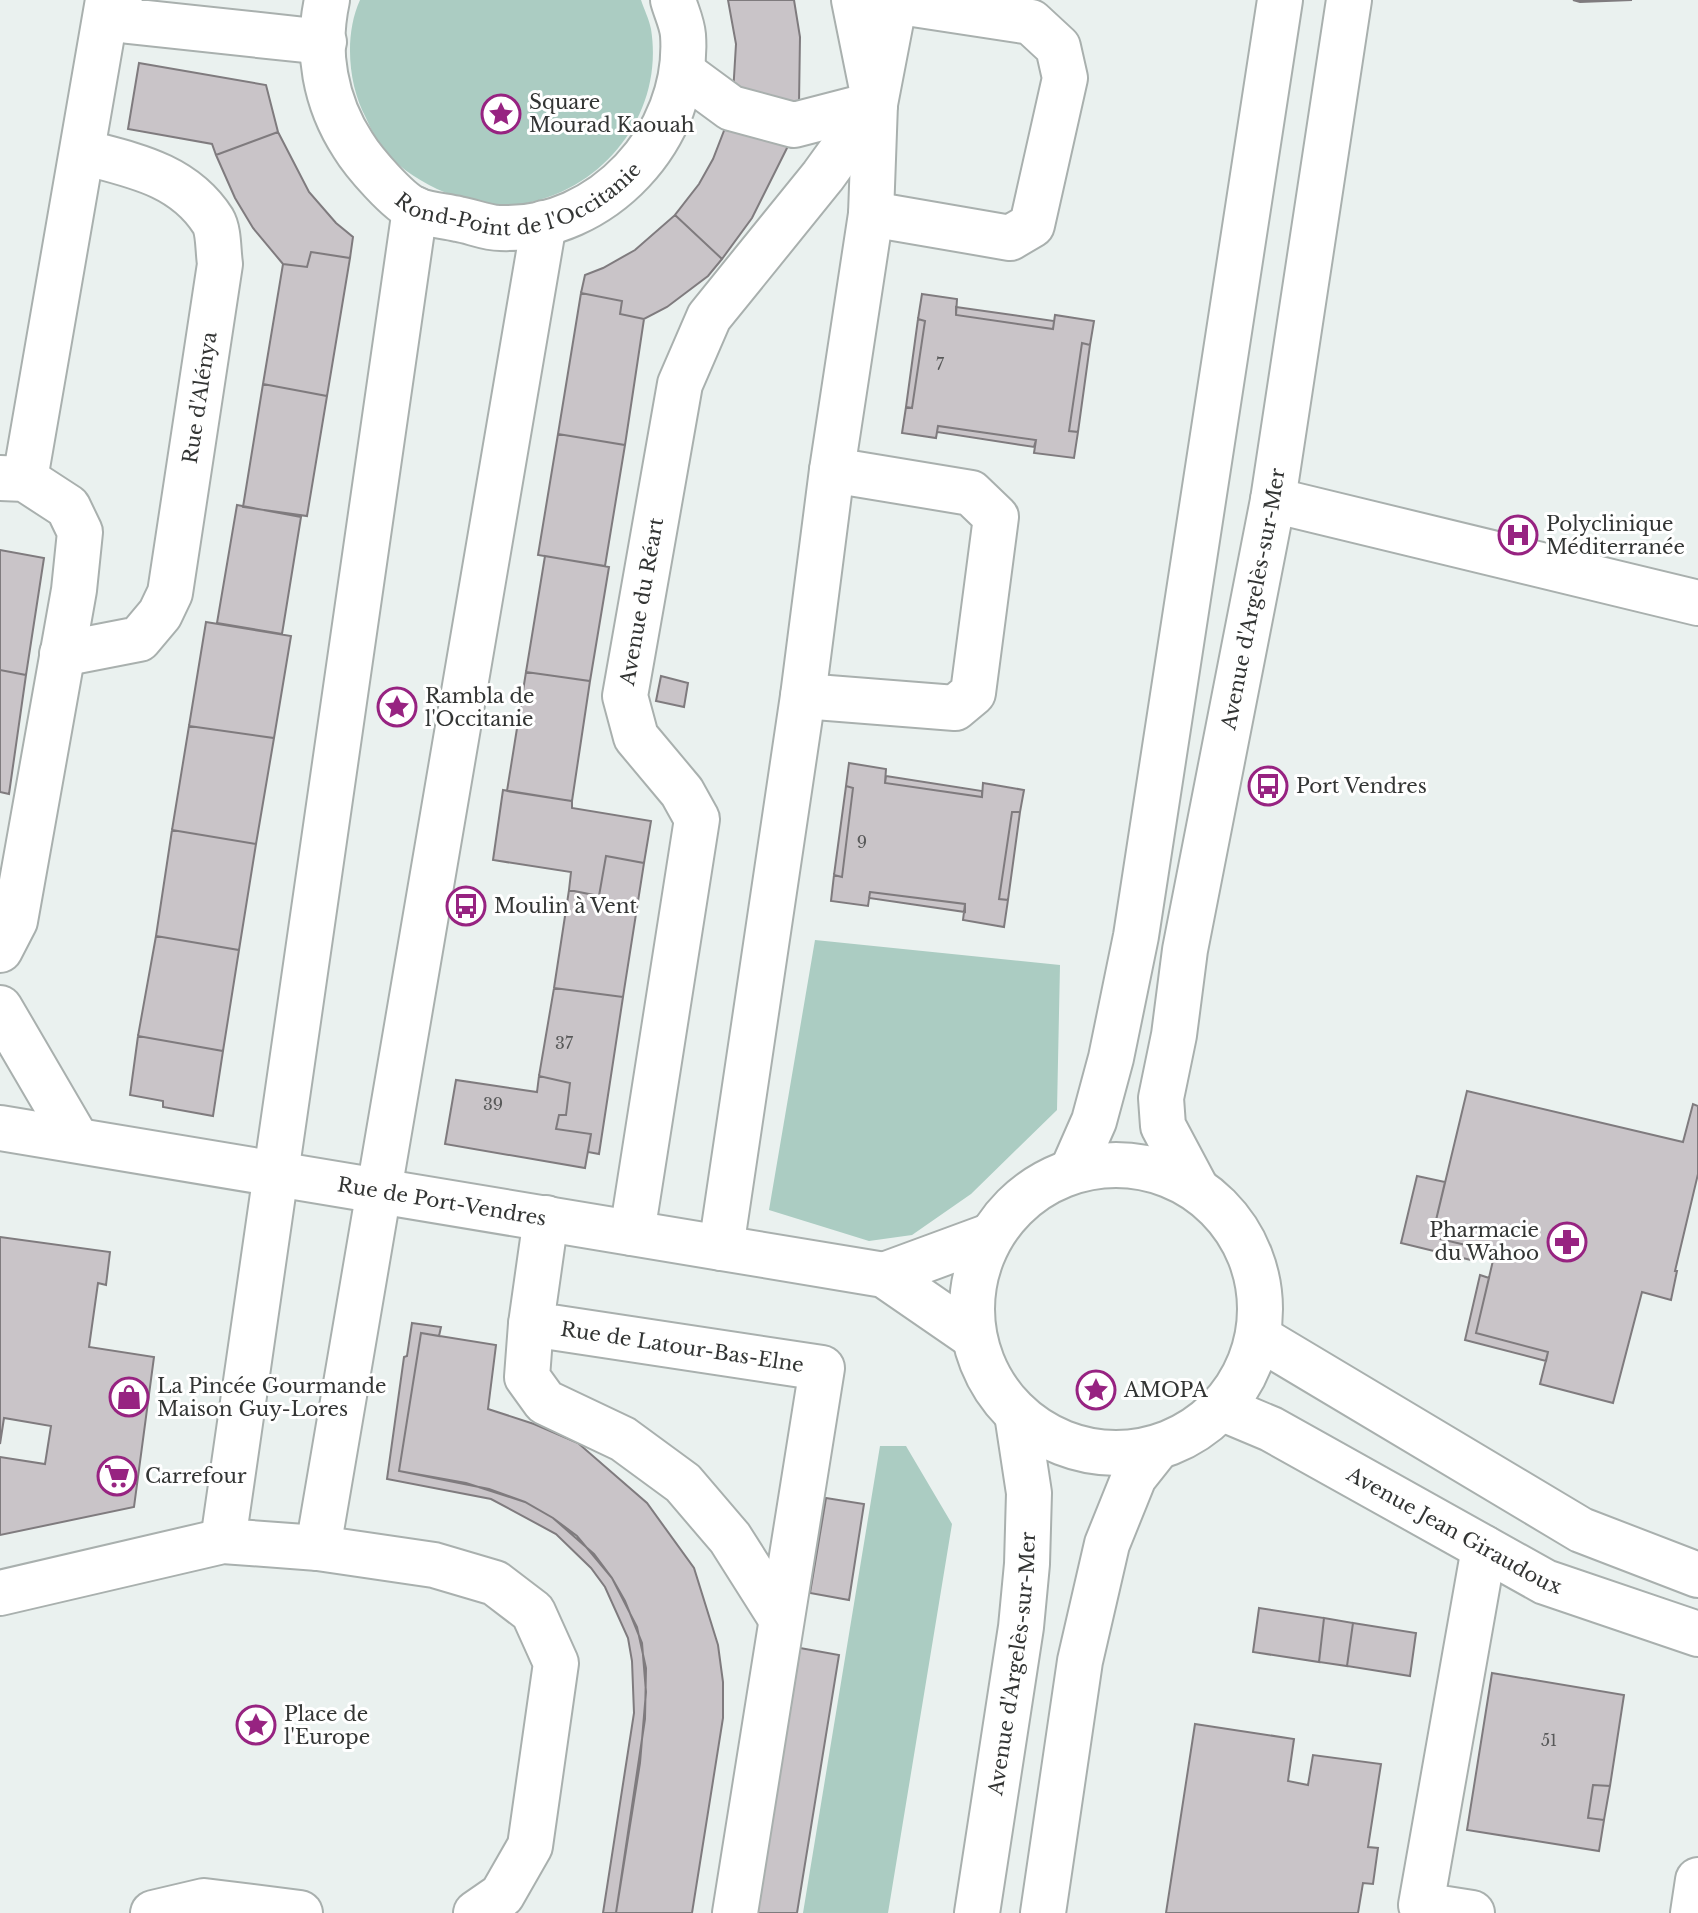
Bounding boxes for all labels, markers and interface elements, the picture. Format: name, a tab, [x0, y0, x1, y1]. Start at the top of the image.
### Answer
place label: Square Mourad Kaouah	[529, 90, 695, 137]
place icon: Square Mourad Kaouah	[480, 93, 522, 135]
street label: Rond-Point de l'Occitanie	[390, 158, 646, 240]
street label: Rue d'Alénya	[178, 329, 222, 465]
house number: 7	[936, 354, 945, 374]
street label: Avenue d'Argelès-sur-Mer	[1216, 466, 1290, 733]
place label: Polyclinique Méditerranée	[1546, 512, 1685, 559]
hospital icon: Polyclinique Méditerranée	[1497, 514, 1539, 556]
street label: Avenue du Réart	[615, 515, 668, 688]
place label: Rambla de l'Occitanie	[425, 684, 534, 731]
place icon: Rambla de l'Occitanie	[376, 686, 418, 728]
bus stop icon: Port Vendres	[1247, 765, 1289, 807]
place label: Port Vendres	[1296, 774, 1427, 798]
house number: 9	[857, 832, 867, 852]
bus stop icon: Moulin à Vent	[445, 885, 487, 927]
place label: Moulin à Vent	[494, 894, 638, 918]
house number: 37	[555, 1033, 574, 1053]
house number: 39	[483, 1094, 503, 1114]
street label: Rue de Port-Vendres	[336, 1172, 548, 1231]
place label: Pharmacie du Wahoo	[1429, 1218, 1539, 1265]
pharmacy icon: Pharmacie du Wahoo	[1546, 1221, 1588, 1263]
street label: Rue de Latour-Bas-Elne	[559, 1317, 805, 1377]
place icon: AMOPA	[1075, 1369, 1117, 1411]
place label: La Pincée Gourmande Maison Guy-Lores	[157, 1374, 387, 1421]
shop icon: La Pincée Gourmande Maison Guy-Lores	[108, 1376, 150, 1418]
place label: AMOPA	[1123, 1378, 1208, 1402]
supermarket icon: Carrefour	[96, 1455, 138, 1497]
street label: Avenue Jean Giraudoux	[1342, 1461, 1565, 1599]
place label: Carrefour	[145, 1464, 247, 1488]
street label: Avenue d'Argelès-sur-Mer	[983, 1531, 1040, 1798]
place label: Place de l'Europe	[284, 1702, 370, 1749]
place icon: Place de l'Europe	[235, 1704, 277, 1746]
house number: 51	[1541, 1730, 1557, 1750]

